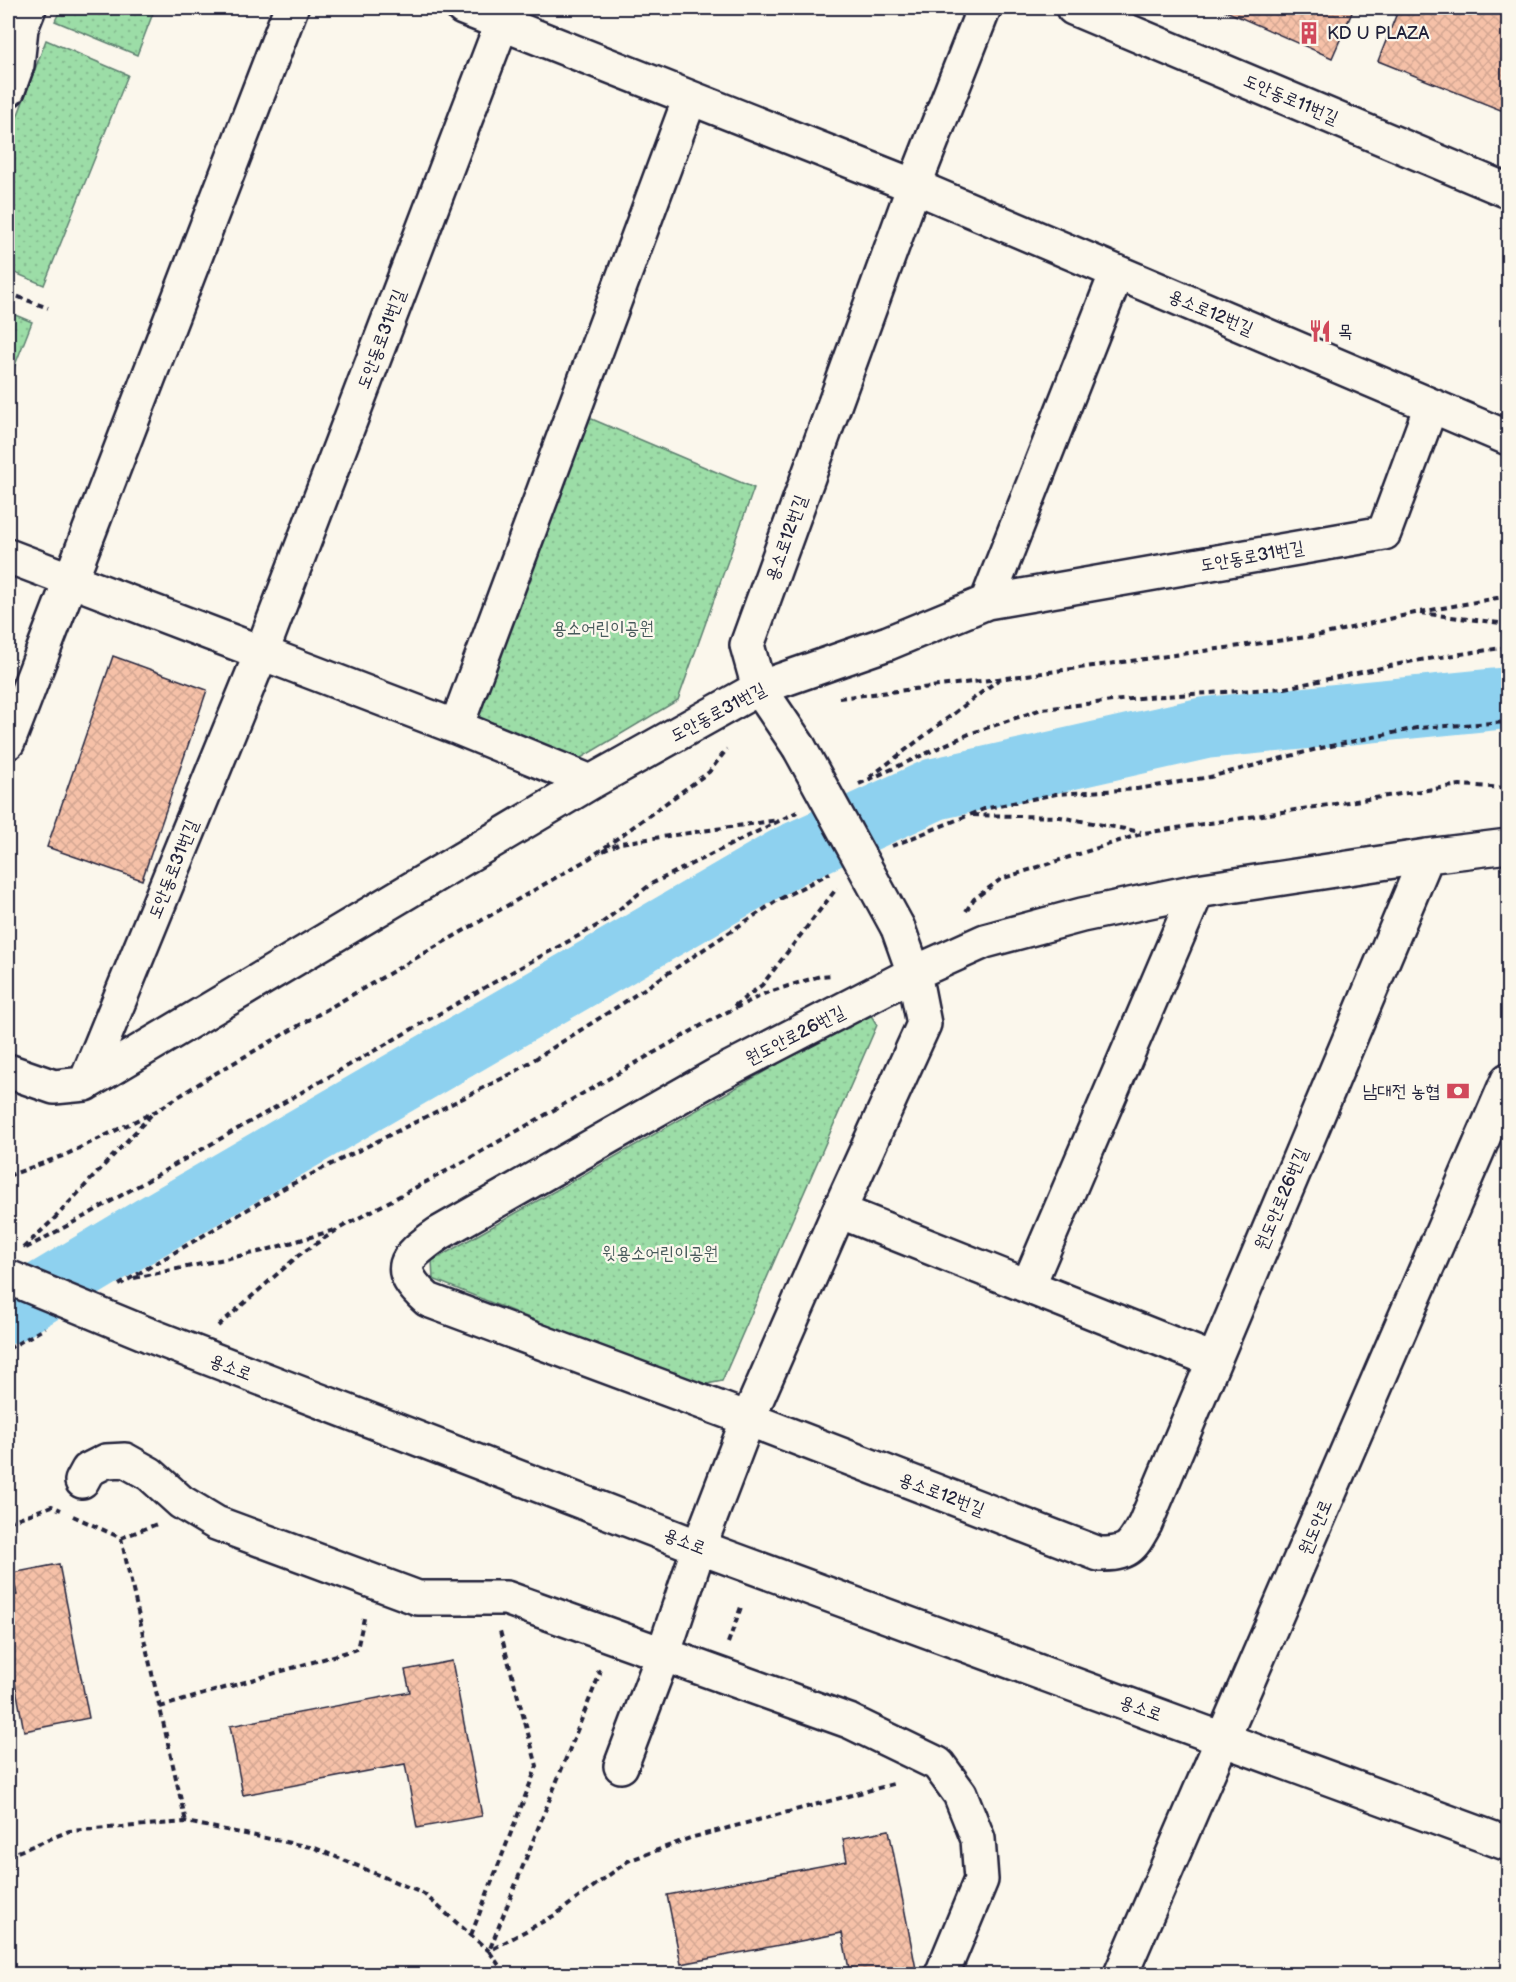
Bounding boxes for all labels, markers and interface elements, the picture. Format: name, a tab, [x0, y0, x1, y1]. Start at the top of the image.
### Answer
building icon: KD U PLAZA	[1296, 20, 1322, 46]
place label: KD U PLAZA	[1327, 23, 1429, 44]
street label: 도안동로11번길	[1240, 70, 1342, 129]
street label: 용소로12번길	[1165, 285, 1257, 340]
street label: 도안동로31번길	[353, 286, 410, 392]
restaurant icon: 목	[1307, 318, 1333, 344]
place label: 목	[1338, 321, 1352, 342]
street label: 용소로12번길	[761, 492, 812, 584]
street label: 도안동로31번길	[1199, 537, 1306, 576]
park label: 용소어린이공원	[552, 618, 654, 639]
street label: 도안동로31번길	[667, 678, 770, 746]
street label: 도안동로31번길	[144, 816, 203, 922]
street label: 원도안로26번길	[742, 1001, 849, 1069]
bank icon: 남대전 농협	[1445, 1078, 1471, 1104]
place label: 남대전 농협	[1363, 1081, 1440, 1102]
street label: 원도안로26번길	[1251, 1145, 1313, 1253]
park label: 윗용소어린이공원	[602, 1243, 718, 1264]
street label: 용소로	[207, 1350, 255, 1385]
street label: 용소로12번길	[896, 1469, 988, 1521]
street label: 원도안로	[1294, 1496, 1336, 1558]
street label: 용소로	[661, 1524, 709, 1559]
street label: 용소로	[1117, 1691, 1165, 1726]

